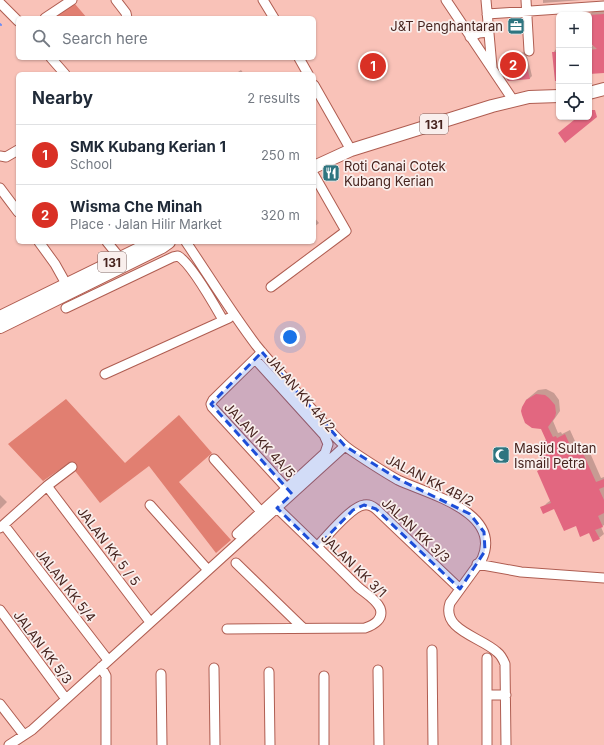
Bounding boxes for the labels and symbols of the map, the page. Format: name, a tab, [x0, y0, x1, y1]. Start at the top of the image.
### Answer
office icon: J&T Penghantaran	[506, 16, 526, 36]
place label: J&T Penghantaran	[390, 18, 503, 34]
pin: 2	[500, 50, 526, 80]
pin: 1	[360, 51, 386, 81]
road number: 131	[420, 114, 448, 134]
place label: Roti Canai Cotek Kubang Kerian	[344, 158, 446, 189]
restaurant icon: Roti Canai Cotek Kubang Kerian	[321, 163, 341, 183]
road number: 131	[98, 252, 126, 272]
your location	[280, 327, 300, 347]
street label: JALAN KK 4A/2	[263, 351, 339, 435]
street label: JALAN KK 4A/5	[221, 399, 299, 481]
place label: Masjid Sultan Ismail Petra	[514, 440, 596, 471]
mosque icon: Masjid Sultan Ismail Petra	[491, 445, 511, 465]
street label: JALAN KK 4B/2	[383, 451, 477, 509]
street label: JALAN KK 3/3	[378, 494, 454, 566]
street label: JALAN KK 5 / 5	[74, 503, 144, 589]
street label: JALAN KK 3/1	[318, 530, 390, 600]
street label: JALAN KK 5/4	[33, 545, 99, 625]
street label: JALAN KK 5/3	[10, 607, 76, 687]

